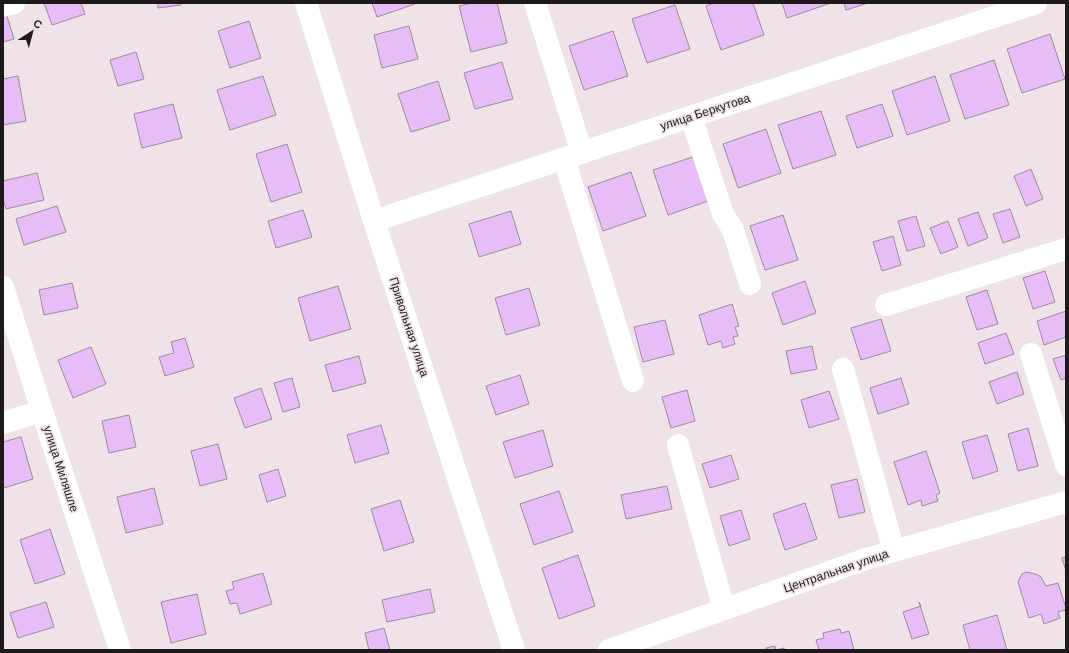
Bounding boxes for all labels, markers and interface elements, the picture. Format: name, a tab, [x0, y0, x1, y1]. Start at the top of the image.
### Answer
north arrow	[12, 12, 52, 52]
text: С	[31, 16, 45, 32]
street label: улица Беркутова	[658, 90, 752, 134]
street label: Привольная улица	[385, 275, 433, 379]
street label: улица Миляшле	[40, 424, 83, 514]
street label: Центральная улица	[781, 545, 891, 597]

